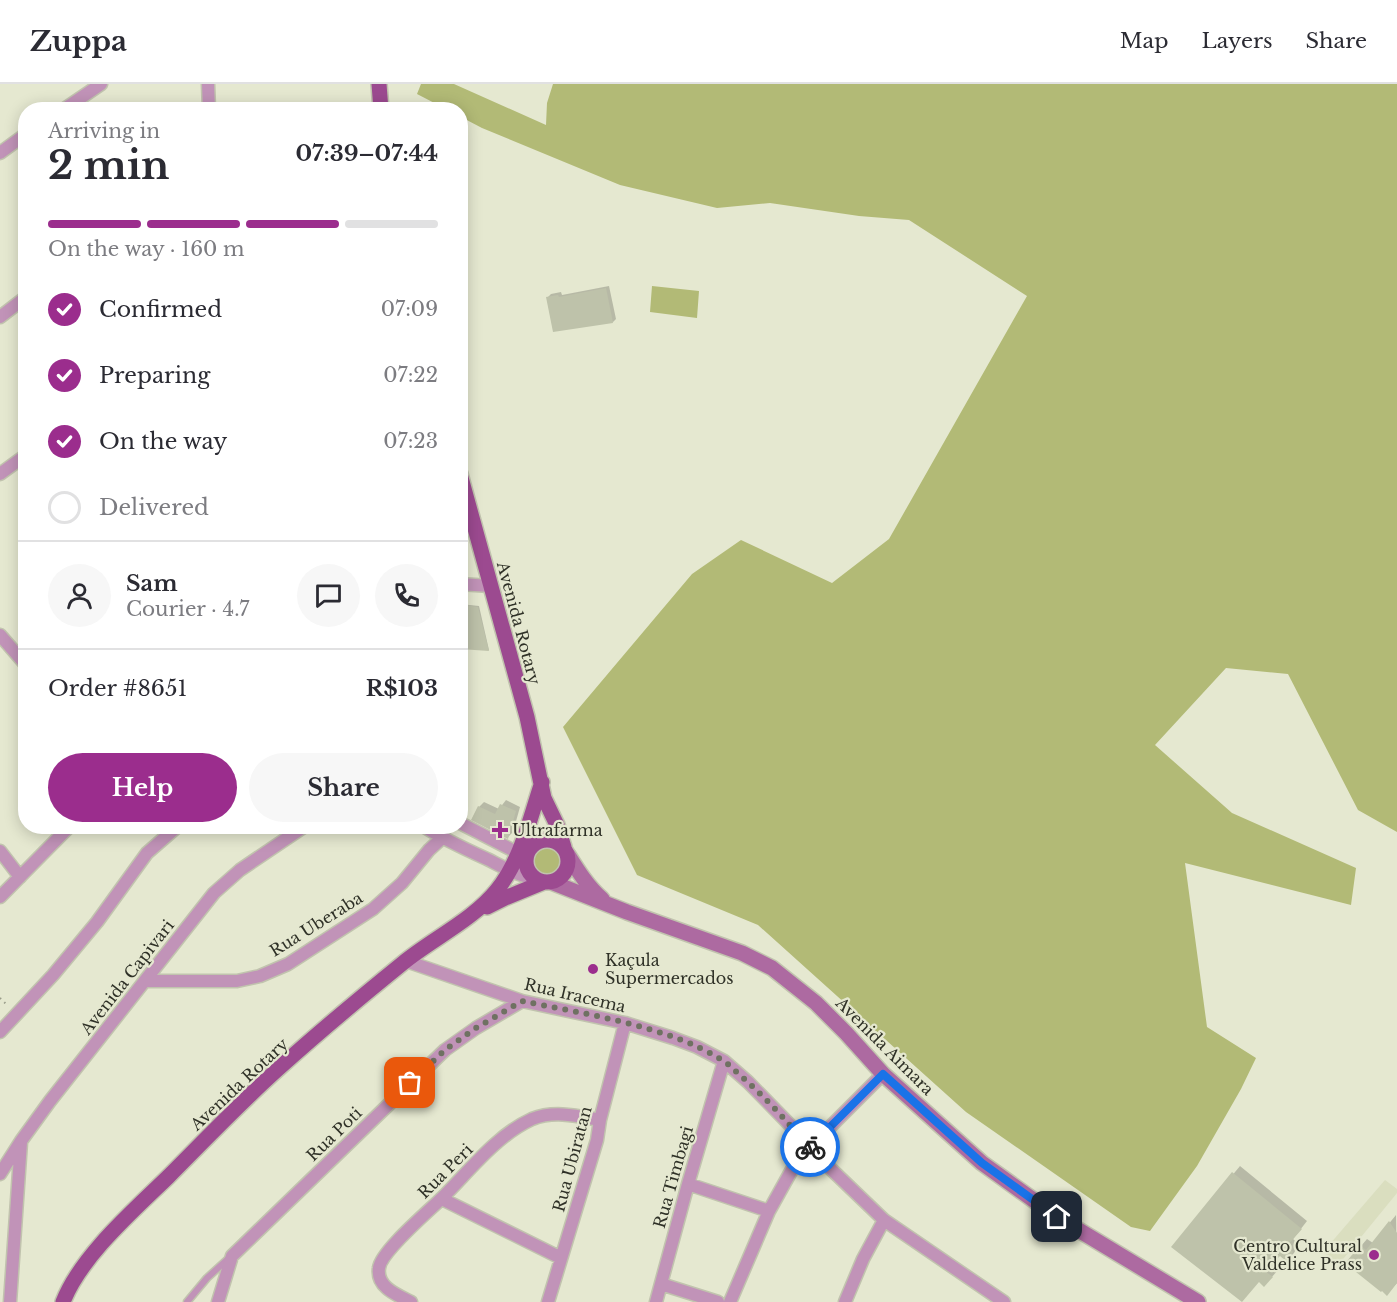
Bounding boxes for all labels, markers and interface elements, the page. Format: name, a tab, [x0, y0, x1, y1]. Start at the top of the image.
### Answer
text: Zuppa	[30, 24, 127, 59]
text: Map	[1120, 28, 1169, 54]
text: Layers	[1202, 28, 1273, 54]
text: Share	[1306, 28, 1367, 54]
text: Arriving in	[48, 119, 160, 143]
text: 07:39–07:44	[295, 140, 438, 167]
text: 2 min	[48, 141, 169, 190]
text: On the way · 160 m	[48, 237, 245, 261]
icon: check	[48, 293, 81, 326]
text: Confirmed	[99, 296, 222, 323]
text: 07:09	[381, 297, 438, 321]
icon: check	[48, 359, 81, 392]
text: Preparing	[99, 362, 210, 389]
text: 07:22	[383, 363, 438, 387]
icon: check	[48, 425, 81, 458]
text: On the way	[99, 428, 227, 455]
text: 07:23	[383, 429, 438, 453]
text: Delivered	[99, 494, 209, 521]
street label: Avenida Rotary	[493, 558, 545, 687]
button: person	[48, 564, 111, 627]
button: chat	[297, 564, 360, 627]
button: phone	[375, 564, 438, 627]
text: Sam	[126, 570, 178, 597]
text: Courier · 4.7	[126, 597, 249, 621]
text: Order #8651	[48, 675, 187, 702]
text: R$103	[366, 675, 438, 702]
button: Help	[48, 753, 237, 822]
button: Share	[249, 753, 438, 822]
place label: Ultrafarma	[512, 820, 603, 840]
marker: Ultrafarma	[493, 823, 507, 837]
street label: Rua Uberaba	[266, 887, 366, 961]
street label: Avenida Capivari	[75, 915, 178, 1039]
place label: Kaçula Supermercados	[605, 950, 733, 988]
marker: Kaçula Supermercados	[586, 962, 600, 976]
street label: Rua Iracema	[522, 974, 628, 1016]
street label: Avenida Aimara	[831, 992, 938, 1099]
street label: Avenida Rotary	[185, 1033, 293, 1135]
pin	[384, 1057, 435, 1108]
icon: bag	[393, 1066, 426, 1099]
street label: Rua Poti	[302, 1102, 366, 1165]
street label: Rua Ubiratan	[548, 1104, 596, 1214]
courier	[780, 1117, 840, 1177]
street label: Rua Timbagi	[649, 1123, 697, 1230]
icon: bike	[794, 1131, 827, 1164]
street label: Rua Peri	[413, 1139, 477, 1203]
pin	[1031, 1191, 1082, 1242]
icon: home	[1040, 1200, 1073, 1233]
place label: Centro Cultural Valdelice Prass	[1233, 1236, 1362, 1274]
marker: Centro Cultural Valdelice Prass	[1367, 1248, 1381, 1262]

